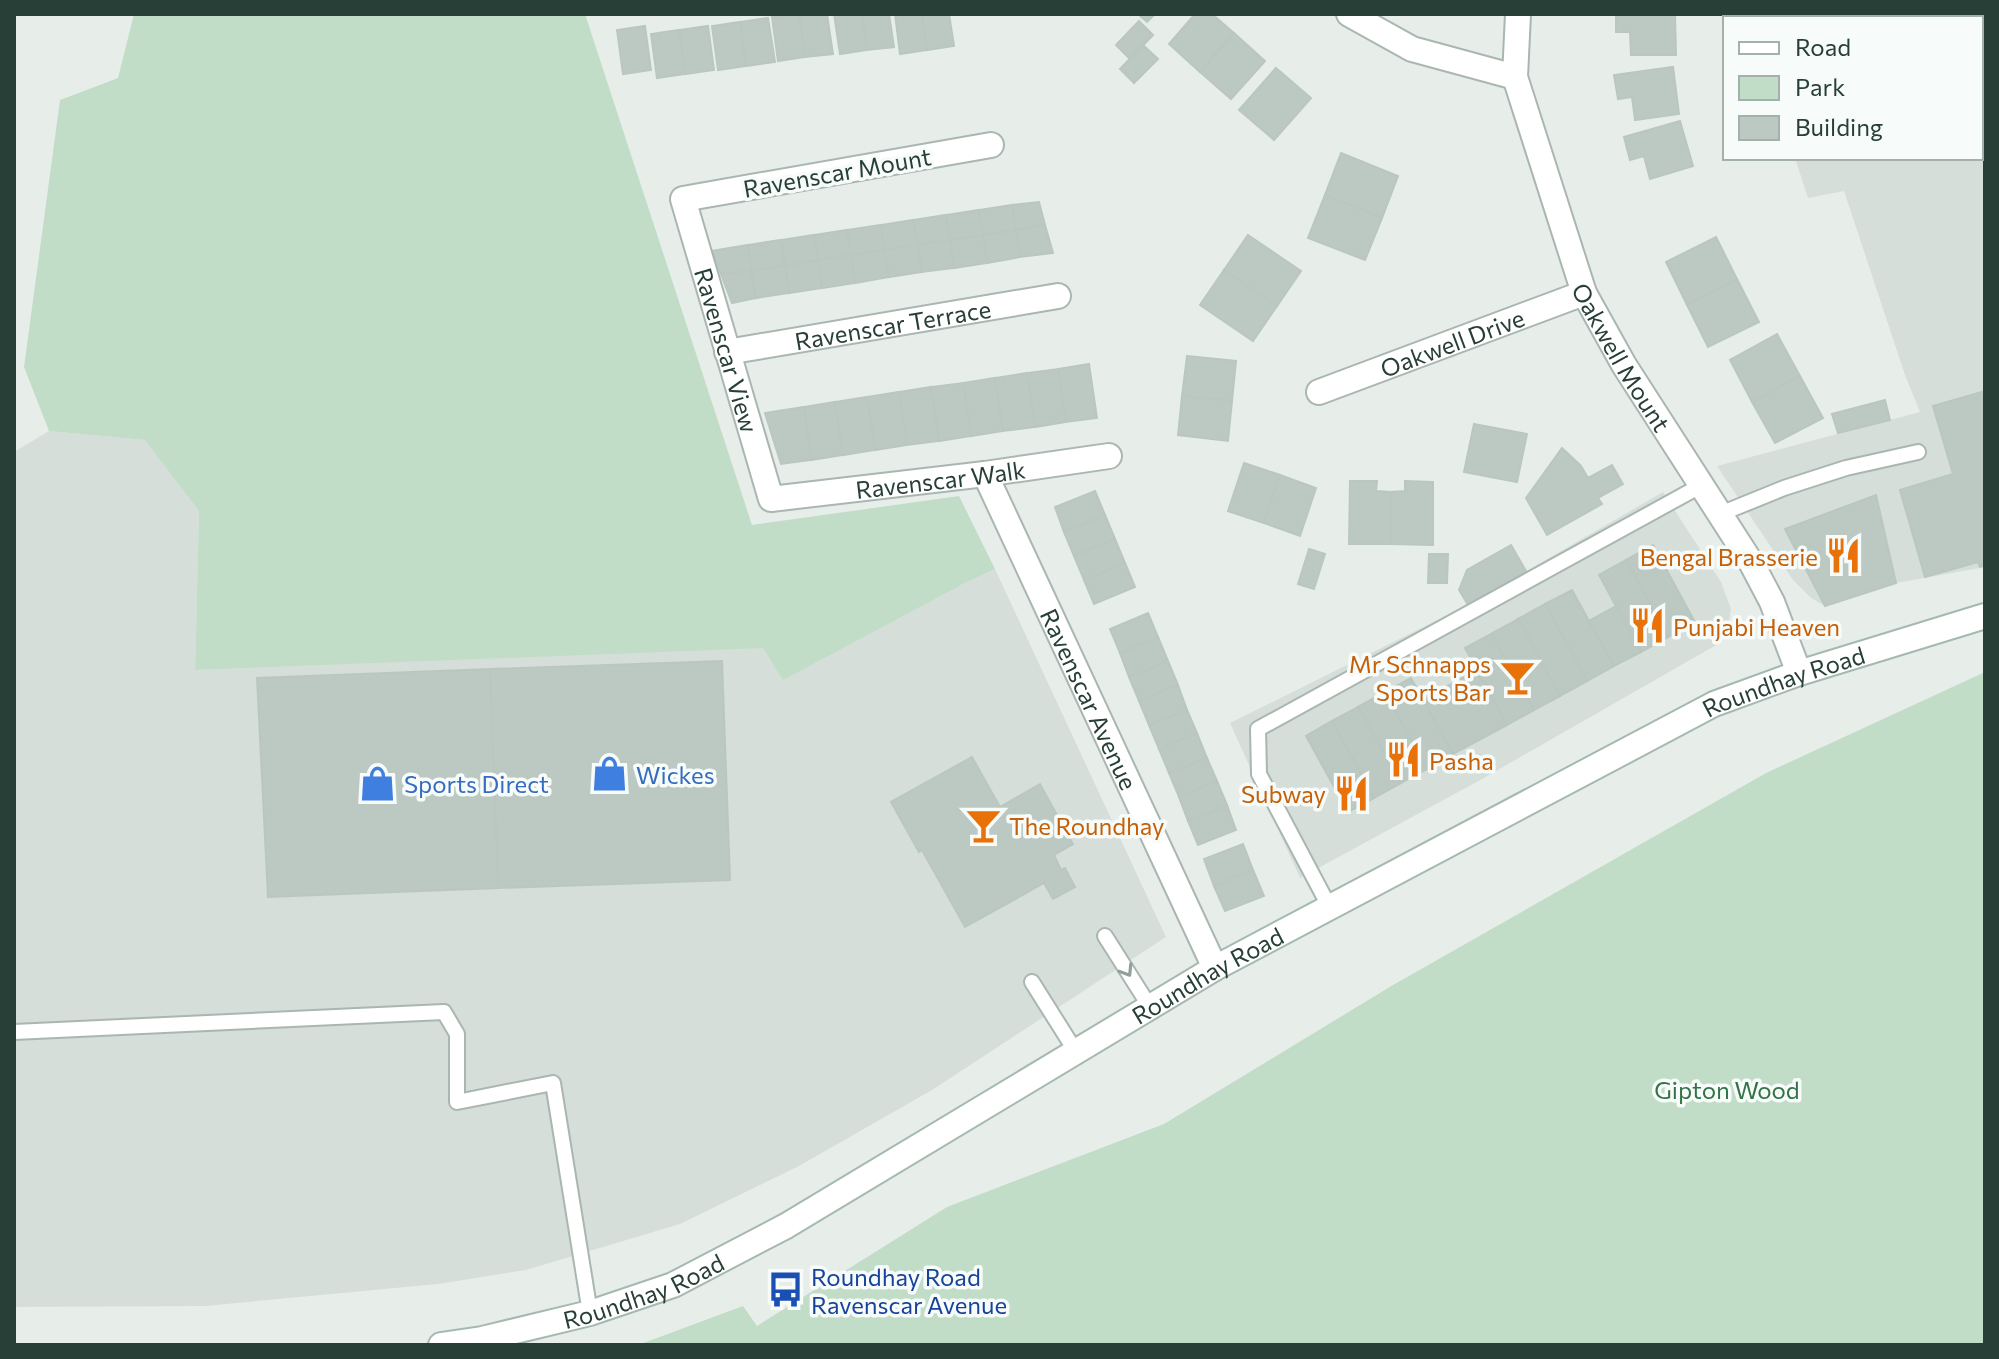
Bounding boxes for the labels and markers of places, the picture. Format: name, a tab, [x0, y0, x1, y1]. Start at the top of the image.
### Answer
restaurant icon: Bengal Brasserie	[1825, 537, 1863, 575]
place label: Bengal Brasserie	[1640, 542, 1818, 571]
restaurant icon: Punjabi Heaven	[1628, 607, 1666, 645]
place label: Punjabi Heaven	[1673, 612, 1840, 641]
place label: Mr Schnapps Sports Bar	[1349, 649, 1491, 706]
bar icon: Mr Schnapps Sports Bar	[1498, 658, 1536, 696]
restaurant icon: Pasha	[1384, 741, 1422, 779]
place label: Pasha	[1429, 746, 1494, 775]
shop icon: Wickes	[591, 755, 629, 793]
place label: Wickes	[636, 760, 715, 789]
shop icon: Sports Direct	[359, 764, 397, 802]
place label: Sports Direct	[404, 769, 549, 798]
restaurant icon: Subway	[1333, 774, 1371, 812]
place label: Subway	[1241, 779, 1326, 808]
bar icon: The Roundhay	[964, 806, 1002, 844]
place label: The Roundhay	[1009, 811, 1165, 840]
place label: Roundhay Road Ravenscar Avenue	[811, 1262, 1007, 1319]
bus stop icon: Roundhay Road Ravenscar Avenue	[766, 1271, 804, 1309]

